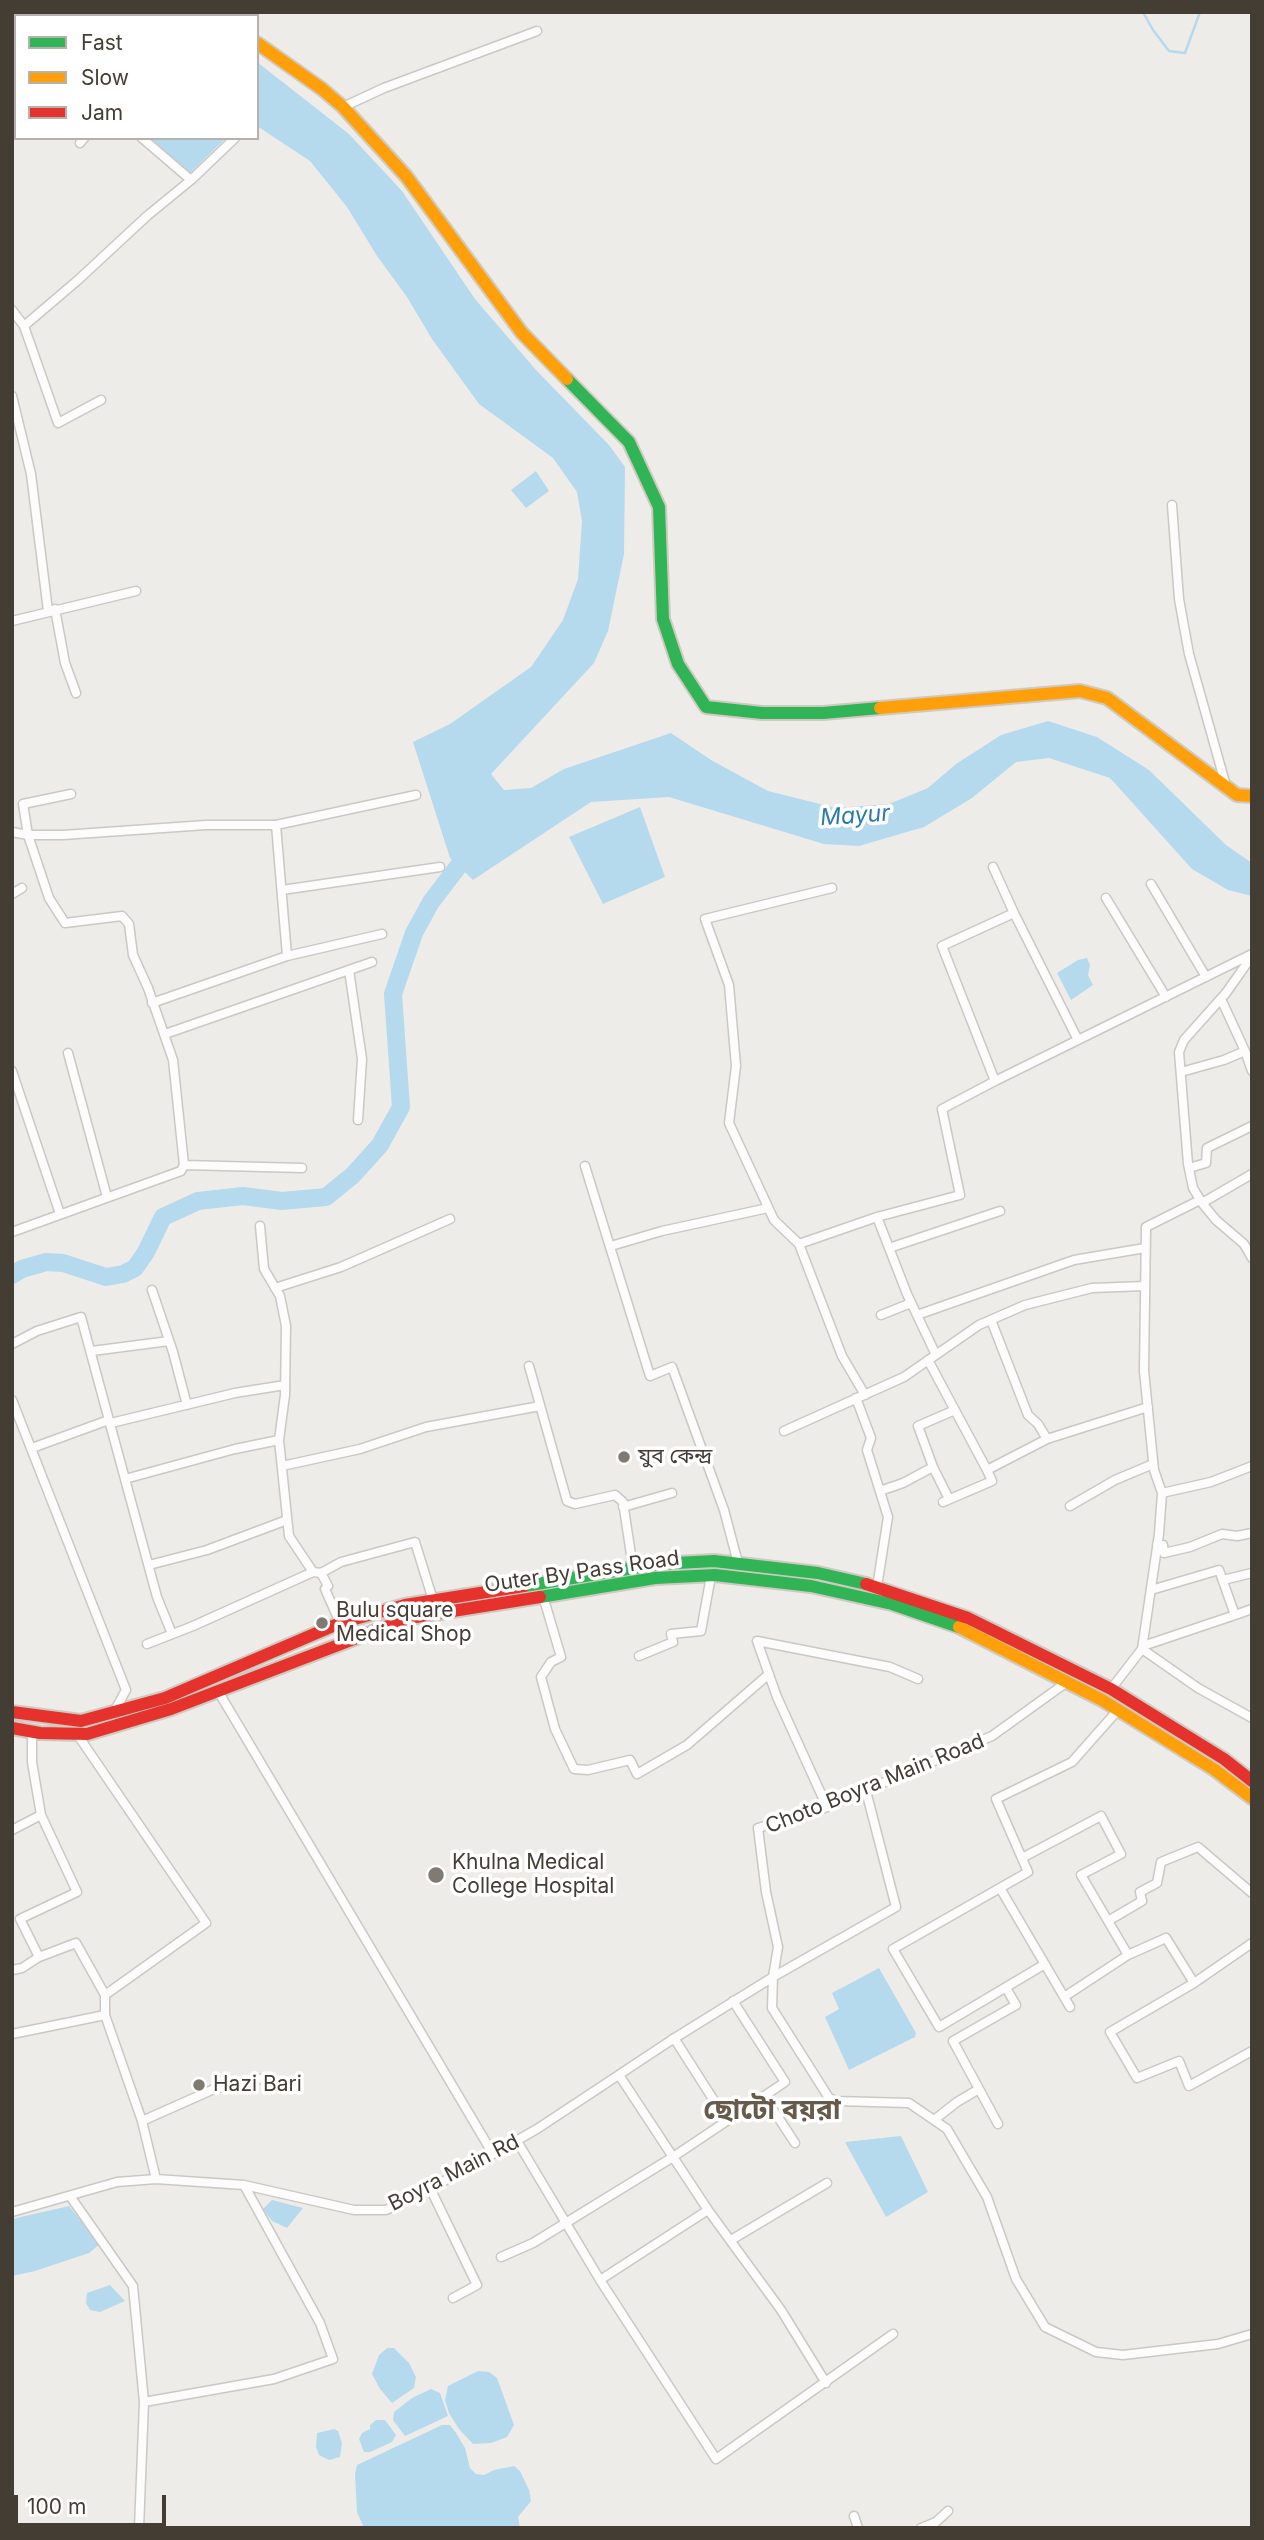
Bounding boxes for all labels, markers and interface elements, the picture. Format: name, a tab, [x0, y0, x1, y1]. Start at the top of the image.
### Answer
legend	[14, 14, 259, 140]
text: Fast	[81, 30, 123, 55]
text: Slow	[81, 65, 129, 90]
text: Jam	[81, 100, 123, 125]
water label: Mayur	[819, 800, 891, 832]
place label: যুব কেন্দ্র	[638, 1444, 712, 1470]
marker: যুব কেন্দ্র	[616, 1449, 632, 1465]
street label: Outer By Pass Road	[483, 1546, 681, 1598]
place label: Bulu square Medical Shop	[336, 1598, 471, 1648]
marker: Bulu square Medical Shop	[314, 1615, 330, 1631]
street label: Choto Boyra Main Road	[762, 1729, 988, 1839]
place label: Khulna Medical College Hospital	[452, 1850, 614, 1900]
marker: Khulna Medical College Hospital	[426, 1865, 446, 1885]
place label: Hazi Bari	[213, 2072, 302, 2098]
marker: Hazi Bari	[191, 2077, 207, 2093]
district label: ছোটো বয়রা	[703, 2094, 841, 2128]
street label: Boyra Main Rd	[384, 2129, 524, 2217]
scale bar	[18, 2480, 170, 2524]
text: 100 m	[27, 2494, 86, 2519]

